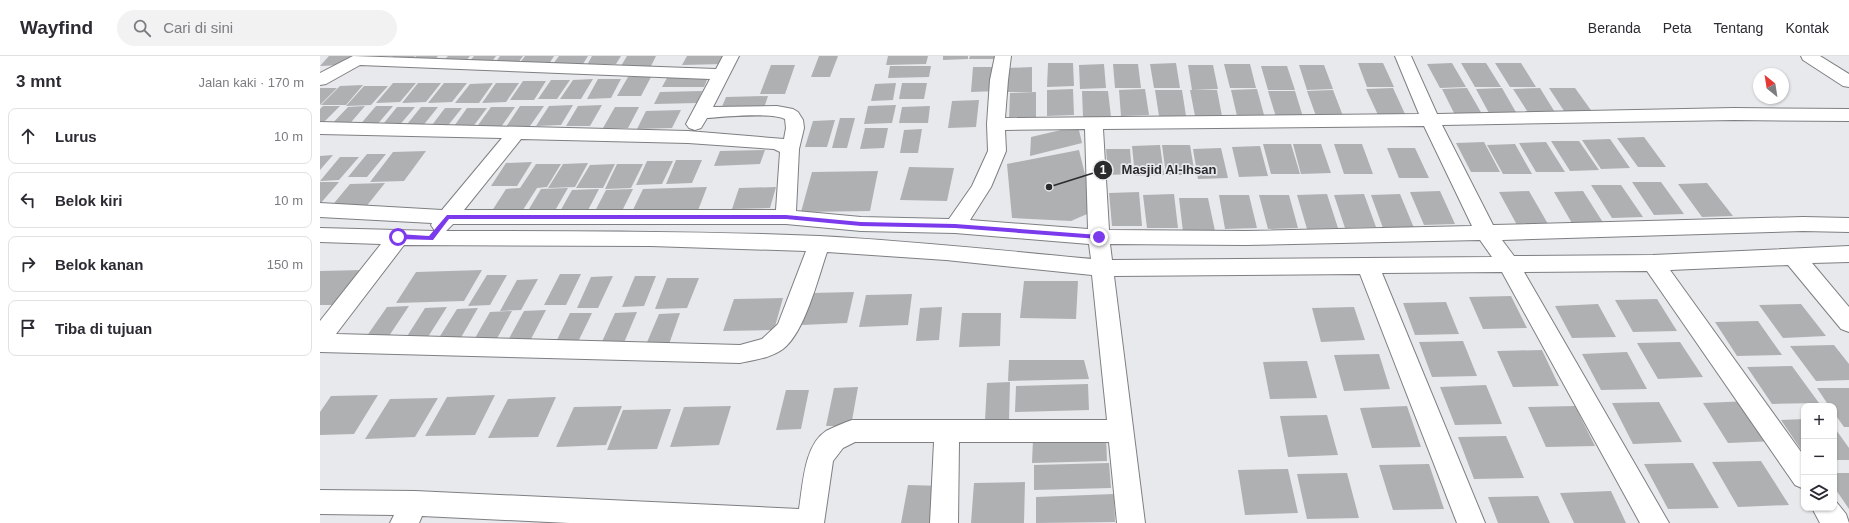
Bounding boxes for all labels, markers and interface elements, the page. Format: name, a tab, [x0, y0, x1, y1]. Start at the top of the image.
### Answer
search box	[117, 10, 397, 46]
text: Wayfind	[20, 17, 93, 38]
icon: search	[131, 17, 153, 39]
text: Cari di sini	[163, 19, 233, 36]
text: Beranda	[1588, 20, 1641, 36]
text: Peta	[1663, 20, 1692, 36]
text: Tentang	[1714, 20, 1763, 36]
text: Kontak	[1785, 20, 1829, 36]
north arrow	[1753, 68, 1789, 104]
text: 3 mnt	[16, 72, 61, 91]
text: Jalan kaki · 170 m	[199, 75, 304, 90]
icon: ahead	[17, 125, 39, 147]
text: Lurus	[55, 128, 97, 145]
text: 10 m	[274, 129, 303, 144]
callout: Masjid Al-Ihsan	[1093, 157, 1225, 182]
text: Masjid Al-Ihsan	[1122, 162, 1216, 177]
text: 1	[1100, 163, 1107, 177]
icon: left	[17, 189, 39, 211]
text: Belok kiri	[55, 192, 123, 209]
text: 10 m	[274, 193, 303, 208]
route start	[389, 228, 407, 246]
route end	[1090, 228, 1108, 246]
icon: right	[17, 253, 39, 275]
text: Belok kanan	[55, 256, 143, 273]
text: 150 m	[267, 257, 303, 272]
icon: arrive	[17, 317, 39, 339]
text: Tiba di tujuan	[55, 320, 152, 337]
map controls	[1801, 403, 1837, 511]
button: +	[1801, 403, 1837, 439]
button: −	[1801, 439, 1837, 475]
button: layers	[1801, 475, 1837, 511]

